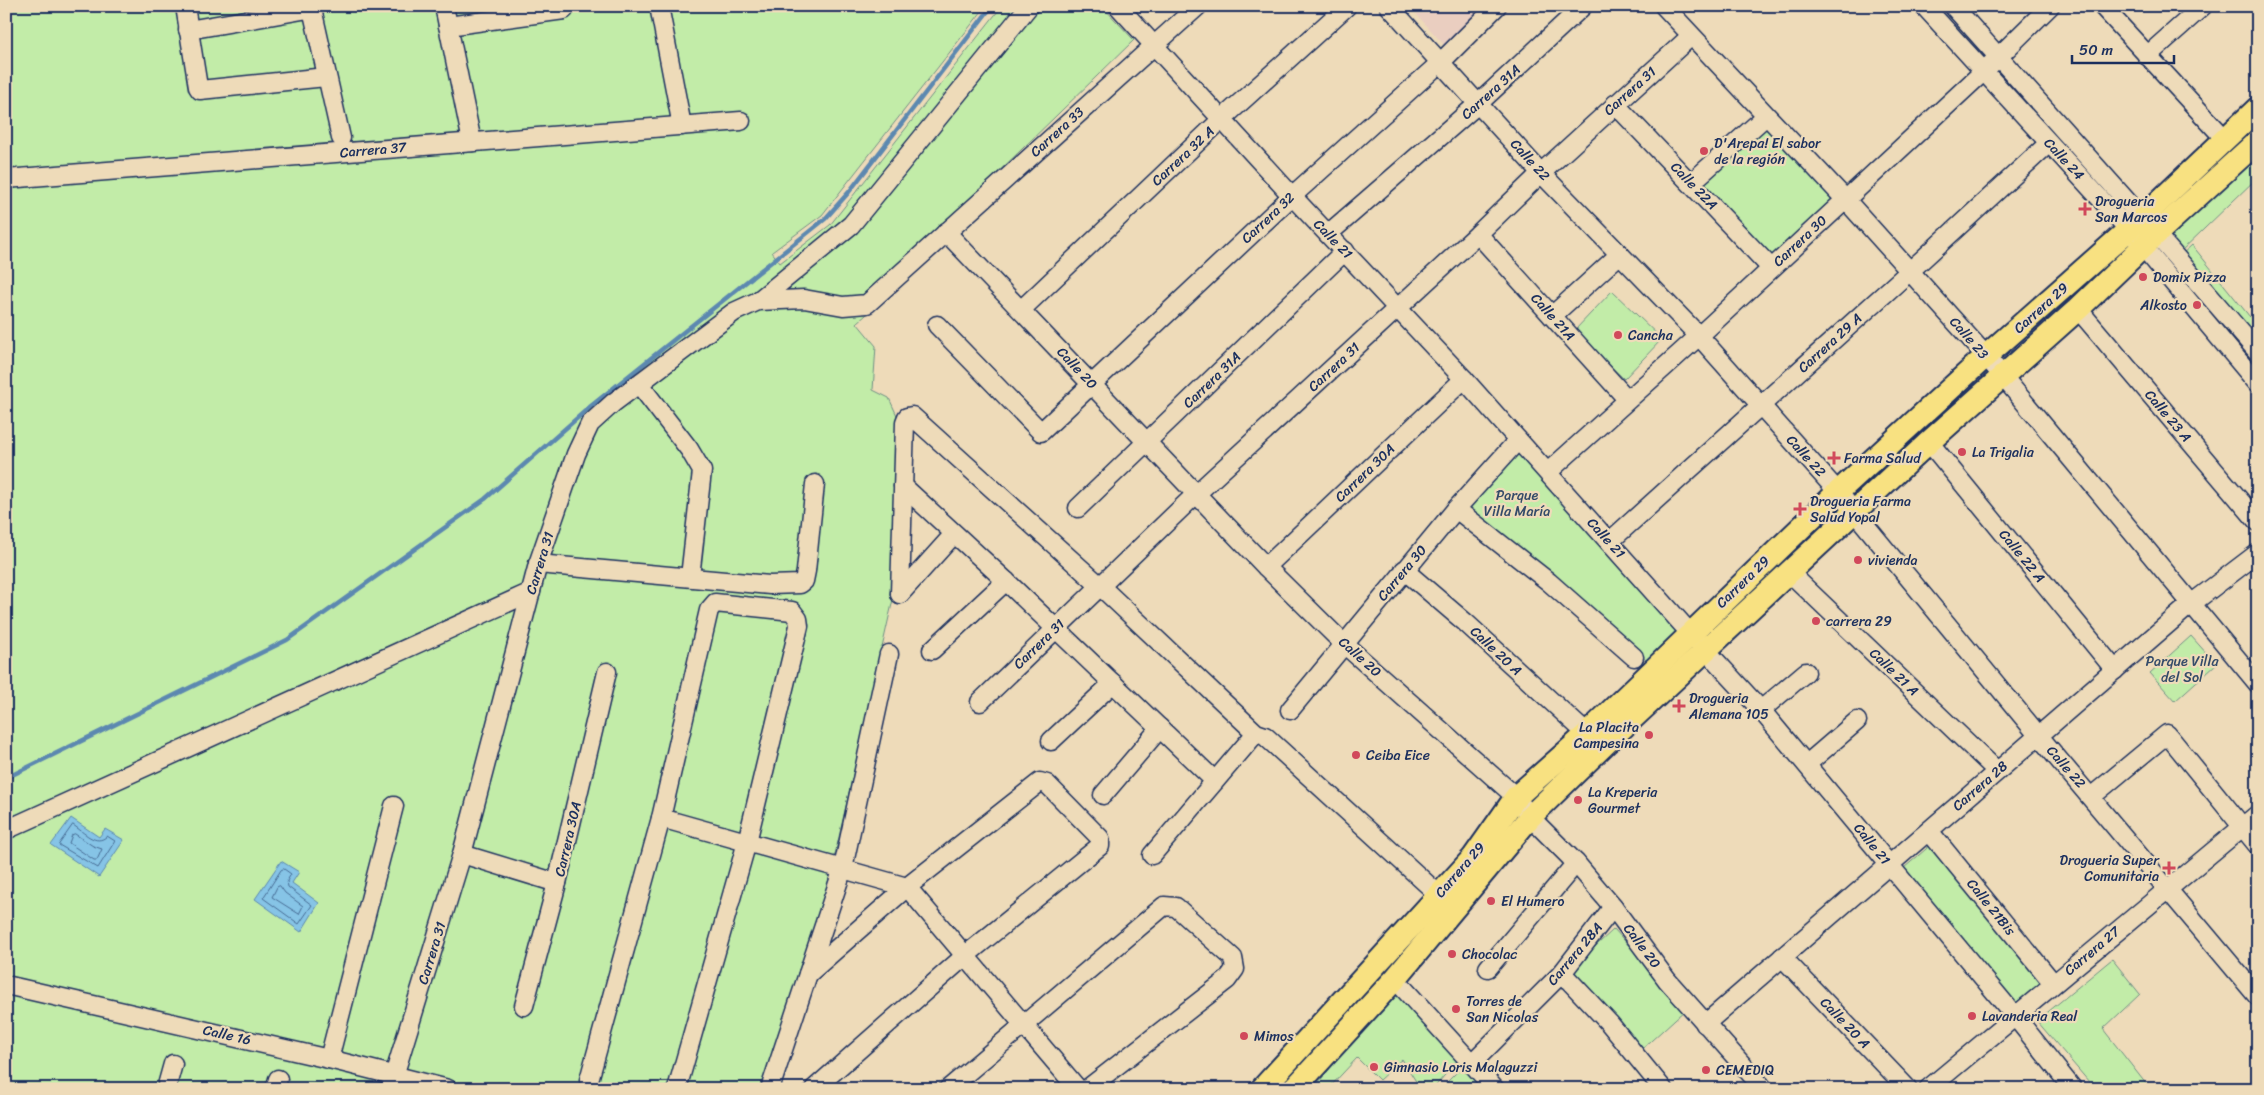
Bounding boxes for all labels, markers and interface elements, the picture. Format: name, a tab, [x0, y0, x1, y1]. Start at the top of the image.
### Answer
scale bar	[2072, 32, 2174, 64]
text: 50 m	[2079, 37, 2114, 63]
street label: Carrera 31A	[1455, 58, 1527, 126]
street label: Carrera 31	[1598, 60, 1662, 122]
street label: Carrera 33	[1024, 100, 1090, 163]
street label: Carrera 32 A	[1145, 120, 1221, 192]
place label: D'Arepa! El sabor de la región	[1714, 131, 1822, 172]
street label: Calle 24	[2037, 132, 2091, 187]
street label: Calle 22	[1504, 133, 1556, 187]
street label: Carrera 37	[339, 135, 408, 165]
marker: D'Arepa! El sabor de la región	[1698, 145, 1710, 157]
street label: Calle 22A	[1664, 156, 1724, 216]
street label: Carrera 32	[1235, 186, 1301, 250]
place label: Drogueria San Marcos	[2095, 189, 2168, 230]
marker: Drogueria San Marcos	[2079, 203, 2091, 215]
street label: Carrera 30	[1767, 209, 1833, 273]
street label: Calle 21	[1307, 213, 1359, 265]
place label: Domix Pizza	[2153, 265, 2226, 290]
marker: Domix Pizza	[2137, 271, 2149, 283]
street label: Carrera 29	[2008, 276, 2075, 340]
street label: Calle 21A	[1524, 287, 1582, 347]
place label: Alkosto	[2139, 293, 2187, 318]
marker: Alkosto	[2191, 299, 2203, 311]
street label: Carrera 29 A	[1792, 307, 1868, 379]
street label: Calle 23	[1943, 311, 1995, 365]
place label: Cancha	[1628, 323, 1674, 348]
marker: Cancha	[1612, 329, 1624, 341]
street label: Carrera 31	[1302, 336, 1366, 398]
street label: Calle 20	[1050, 341, 1104, 395]
street label: Carrera 31A	[1177, 345, 1247, 415]
street label: Calle 23 A	[2138, 384, 2198, 448]
street label: Calle 22	[1780, 429, 1832, 483]
street label: Carrera 30A	[1329, 437, 1401, 509]
place label: La Trigalia	[1972, 440, 2035, 465]
place label: Farma Salud	[1844, 446, 1922, 471]
marker: La Trigalia	[1956, 446, 1968, 458]
marker: Farma Salud	[1828, 452, 1840, 464]
park label: Parque Villa María	[1484, 483, 1550, 524]
place label: Drogueria Farma Salud Yopal	[1810, 489, 1911, 530]
marker: Drogueria Farma Salud Yopal	[1794, 503, 1806, 515]
street label: Calle 21	[1580, 512, 1632, 564]
street label: Calle 22 A	[1992, 523, 2052, 589]
street label: Carrera 31	[519, 528, 561, 598]
street label: Carrera 30	[1371, 539, 1433, 607]
place label: vivienda	[1868, 548, 1918, 573]
street label: Carrera 29	[1710, 549, 1776, 614]
marker: vivienda	[1852, 554, 1864, 566]
place label: carrera 29	[1826, 609, 1892, 634]
street label: Carrera 31	[1007, 613, 1071, 675]
marker: carrera 29	[1810, 615, 1822, 627]
street label: Calle 20 A	[1464, 620, 1528, 682]
street label: Calle 20	[1332, 630, 1388, 684]
street label: Calle 21 A	[1863, 642, 1925, 702]
park label: Parque Villa del Sol	[2145, 649, 2220, 690]
place label: Drogueria Alemana 105	[1688, 686, 1769, 727]
marker: Drogueria Alemana 105	[1673, 700, 1685, 712]
place label: La Placita Campesina	[1574, 715, 1639, 756]
marker: La Placita Campesina	[1643, 729, 1655, 741]
street label: Calle 22	[2040, 740, 2092, 794]
place label: Ceiba Eice	[1366, 743, 1430, 768]
marker: Ceiba Eice	[1350, 749, 1362, 761]
street label: Carrera 28	[1946, 754, 2014, 818]
place label: La Kreperia Gourmet	[1588, 780, 1658, 821]
marker: La Kreperia Gourmet	[1572, 794, 1584, 806]
street label: Carrera 30A	[547, 799, 589, 879]
street label: Calle 21	[1847, 817, 1897, 871]
street label: Carrera 29	[1428, 836, 1492, 904]
place label: Drogueria Super Comunitaria	[2060, 848, 2160, 889]
marker: Drogueria Super Comunitaria	[2163, 862, 2175, 874]
street label: Calle 21Bis	[1960, 873, 2022, 942]
place label: El Humero	[1501, 889, 1565, 914]
marker: El Humero	[1485, 895, 1497, 907]
street label: Carrera 28A	[1541, 917, 1609, 991]
street label: Carrera 31	[411, 918, 453, 988]
street label: Calle 20	[1617, 918, 1668, 974]
street label: Carrera 27	[2058, 919, 2126, 982]
place label: Chocolac	[1462, 942, 1517, 967]
marker: Chocolac	[1446, 948, 1458, 960]
place label: Torres de San Nicolas	[1466, 989, 1539, 1030]
street label: Calle 20 A	[1814, 991, 1876, 1055]
marker: Torres de San Nicolas	[1450, 1003, 1462, 1015]
place label: Lavanderia Real	[1982, 1004, 2078, 1029]
marker: Lavanderia Real	[1966, 1010, 1978, 1022]
street label: Calle 16	[201, 1017, 254, 1053]
place label: Mimos	[1254, 1024, 1294, 1049]
marker: Mimos	[1238, 1030, 1250, 1042]
place label: Gimnasio Loris Malaguzzi	[1384, 1055, 1538, 1080]
place label: CEMEDIQ	[1716, 1058, 1774, 1083]
marker: Gimnasio Loris Malaguzzi	[1368, 1061, 1380, 1073]
marker: CEMEDIQ	[1700, 1064, 1712, 1076]

